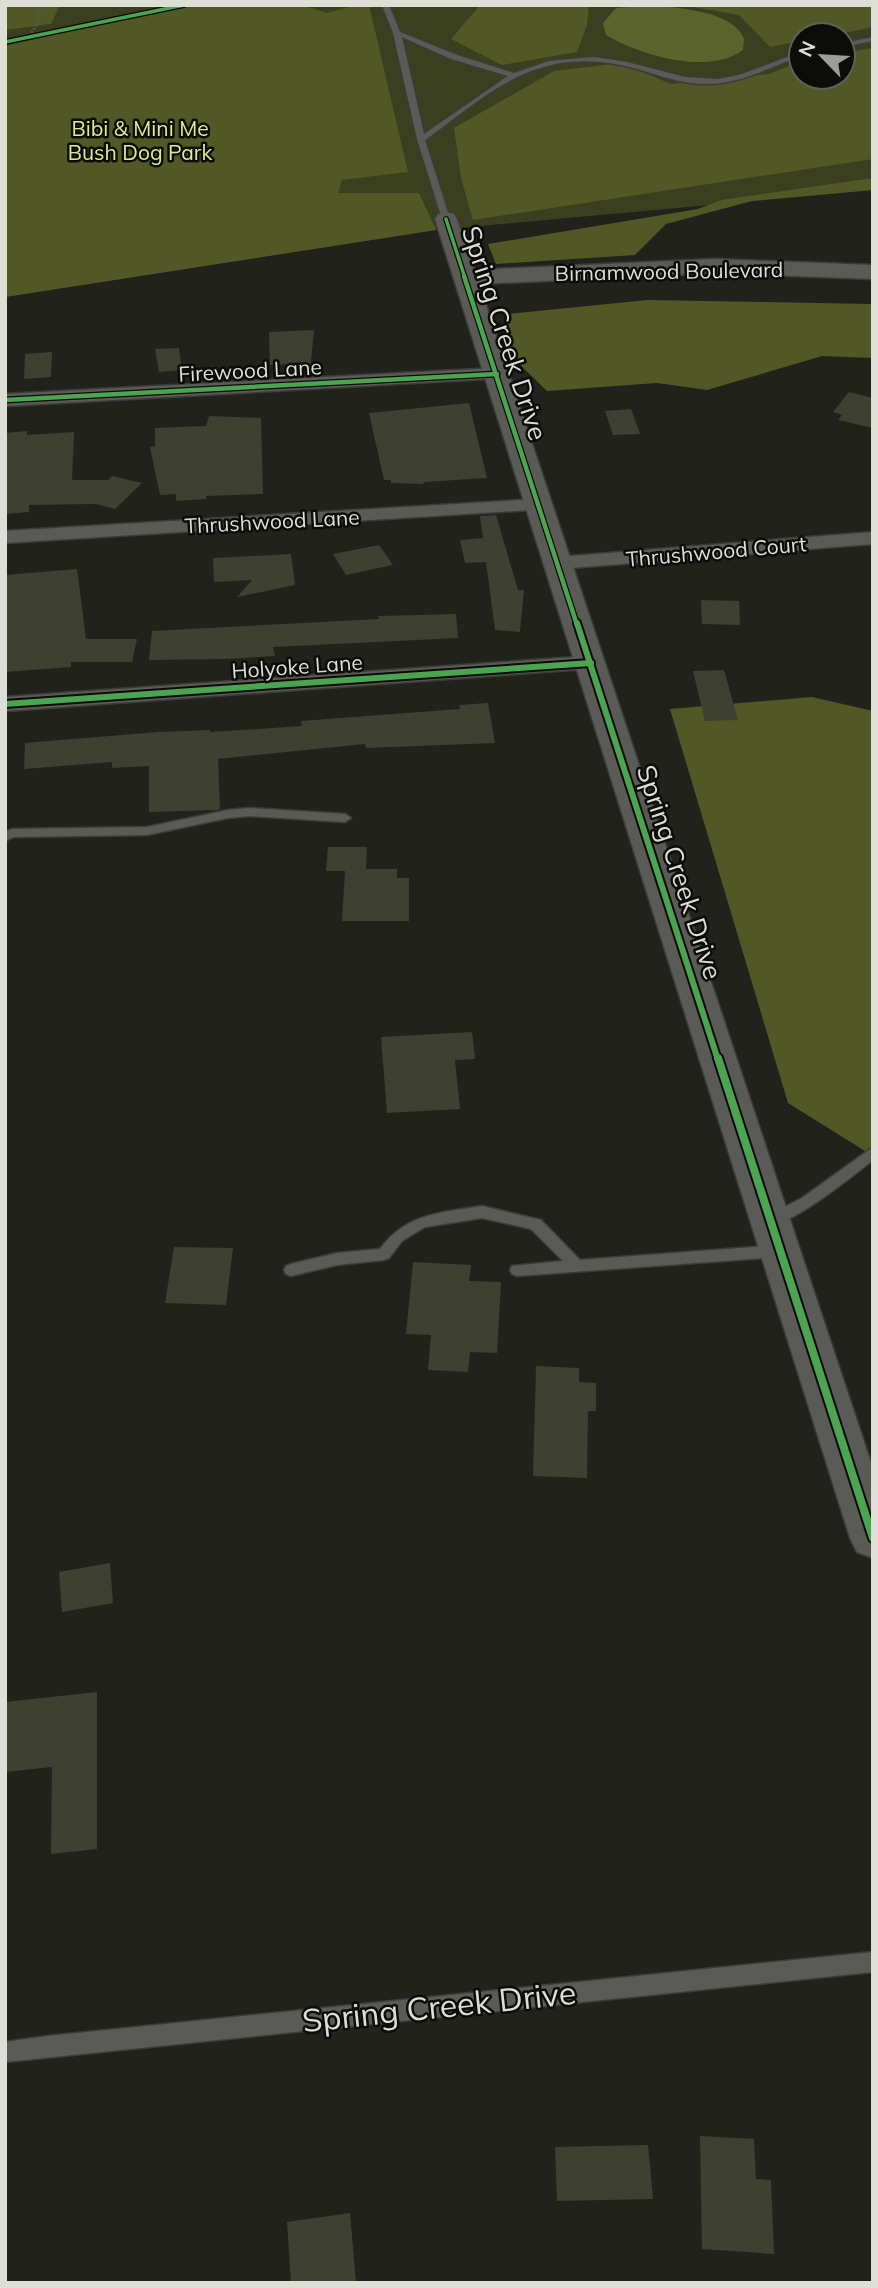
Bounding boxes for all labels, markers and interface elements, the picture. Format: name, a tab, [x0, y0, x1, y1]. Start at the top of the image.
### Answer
north arrow	[787, 21, 857, 91]
text: N	[793, 37, 821, 60]
park label: Bibi & Mini Me Bush Dog Park	[68, 115, 212, 165]
street label: Spring Creek Drive	[455, 222, 555, 444]
street label: Birnamwood Boulevard	[554, 256, 784, 286]
street label: Firewood Lane	[178, 353, 322, 387]
street label: Thrushwood Lane	[184, 503, 360, 539]
street label: Thrushwood Court	[625, 530, 807, 572]
street label: Holyoke Lane	[231, 648, 363, 684]
street label: Spring Creek Drive	[630, 761, 730, 983]
street label: Spring Creek Drive	[300, 1972, 578, 2040]

